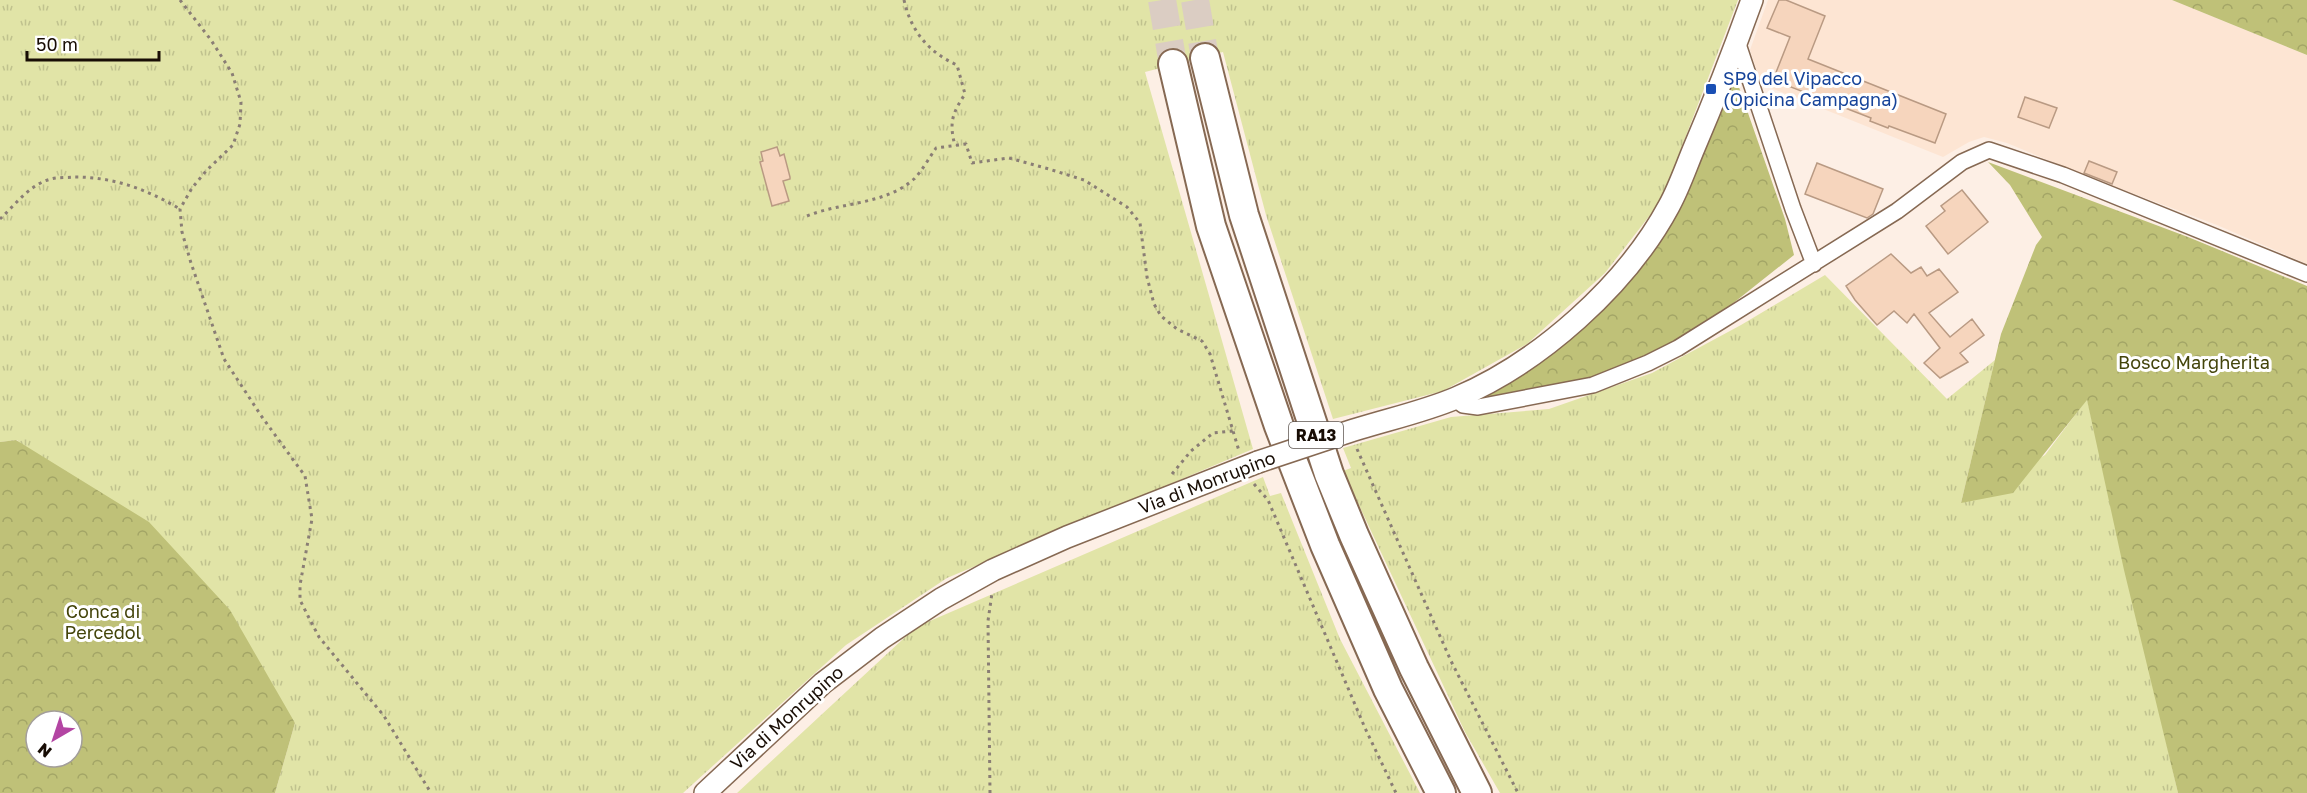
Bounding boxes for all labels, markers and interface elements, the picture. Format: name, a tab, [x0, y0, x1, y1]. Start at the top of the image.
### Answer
scale bar	[27, 24, 159, 62]
text: 50 m	[36, 33, 78, 55]
place label: SP9 del Vipacco (Opicina Campagna)	[1723, 67, 1898, 110]
marker: SP9 del Vipacco (Opicina Campagna)	[1704, 82, 1718, 96]
park label: Bosco Margherita	[2118, 351, 2270, 373]
road number: RA13	[1289, 422, 1343, 448]
street label: Via di Monrupino	[1135, 446, 1278, 518]
park label: Conca di Percedol	[65, 600, 142, 643]
street label: Via di Monrupino	[725, 661, 848, 774]
north arrow	[24, 709, 84, 769]
text: N	[34, 739, 56, 762]

